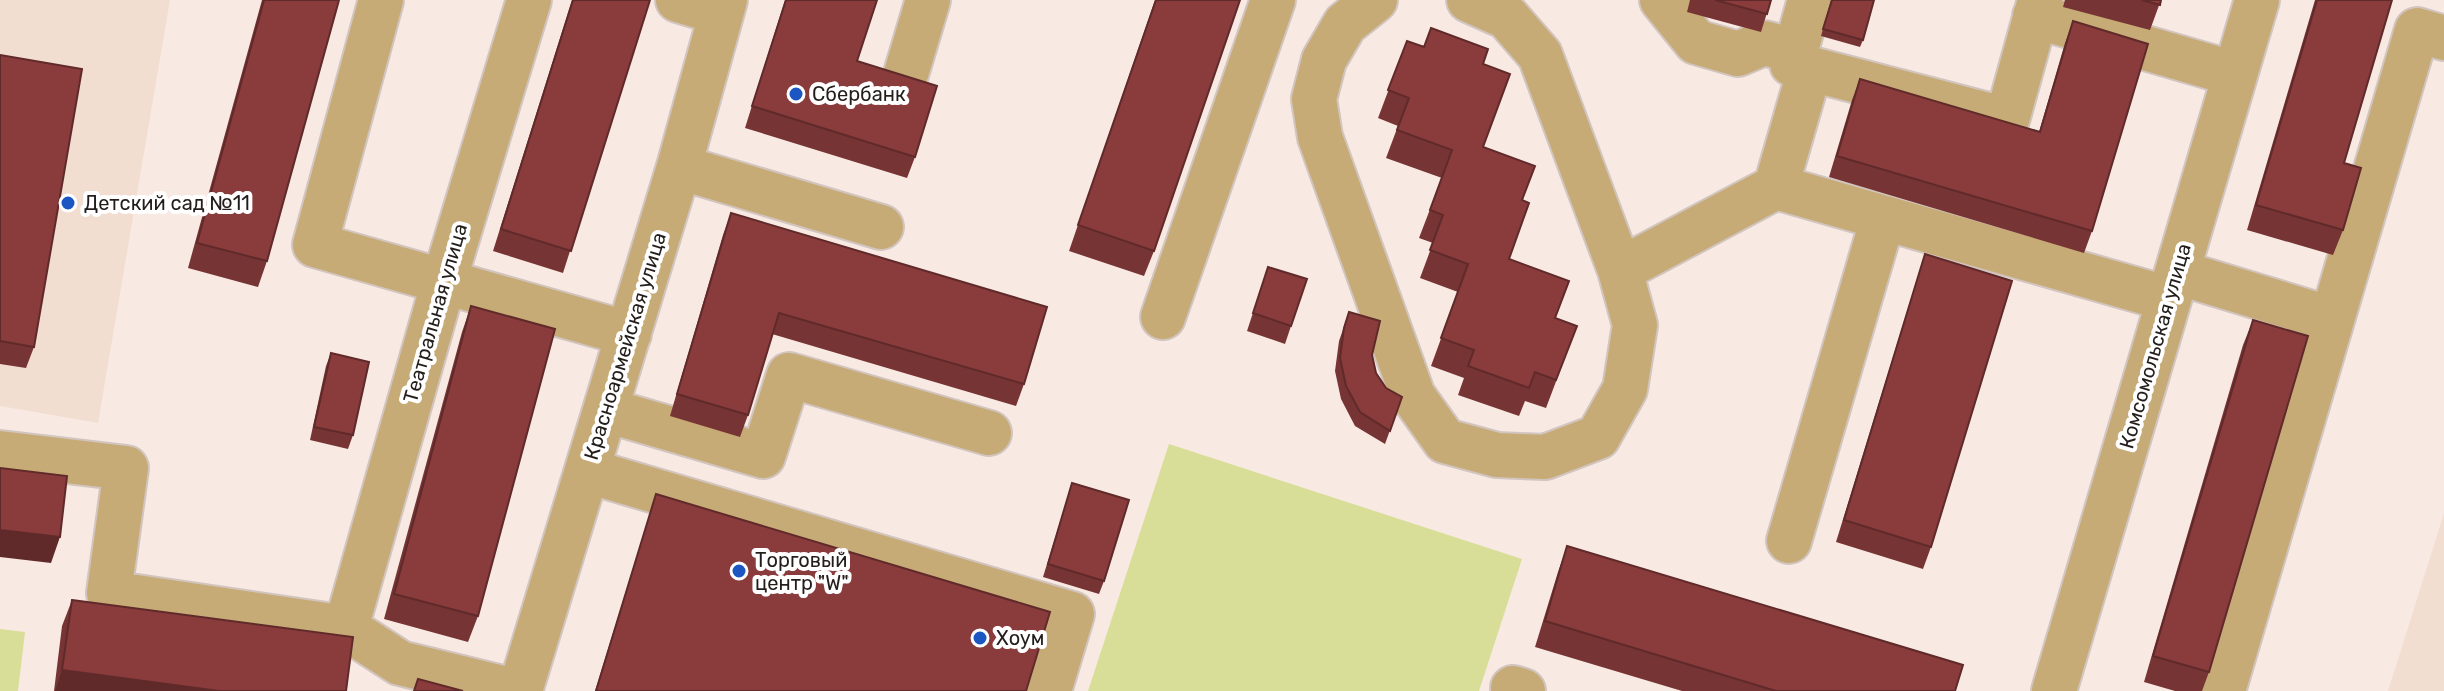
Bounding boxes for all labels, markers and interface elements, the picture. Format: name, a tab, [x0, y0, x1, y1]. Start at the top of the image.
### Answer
place label: Сбербанк	[812, 82, 906, 106]
marker: Сбербанк	[787, 85, 805, 103]
place label: Детский сад №11	[84, 191, 250, 215]
marker: Детский сад №11	[59, 194, 77, 212]
street label: Театральная улица	[398, 221, 472, 405]
street label: Красноармейская улица	[579, 229, 671, 463]
street label: Комсомольская улица	[2114, 241, 2196, 451]
place label: Торговый центр "W"	[755, 548, 849, 595]
marker: Торговый центр "W"	[730, 562, 748, 580]
place label: Хоум	[996, 626, 1044, 650]
marker: Хоум	[971, 629, 989, 647]

